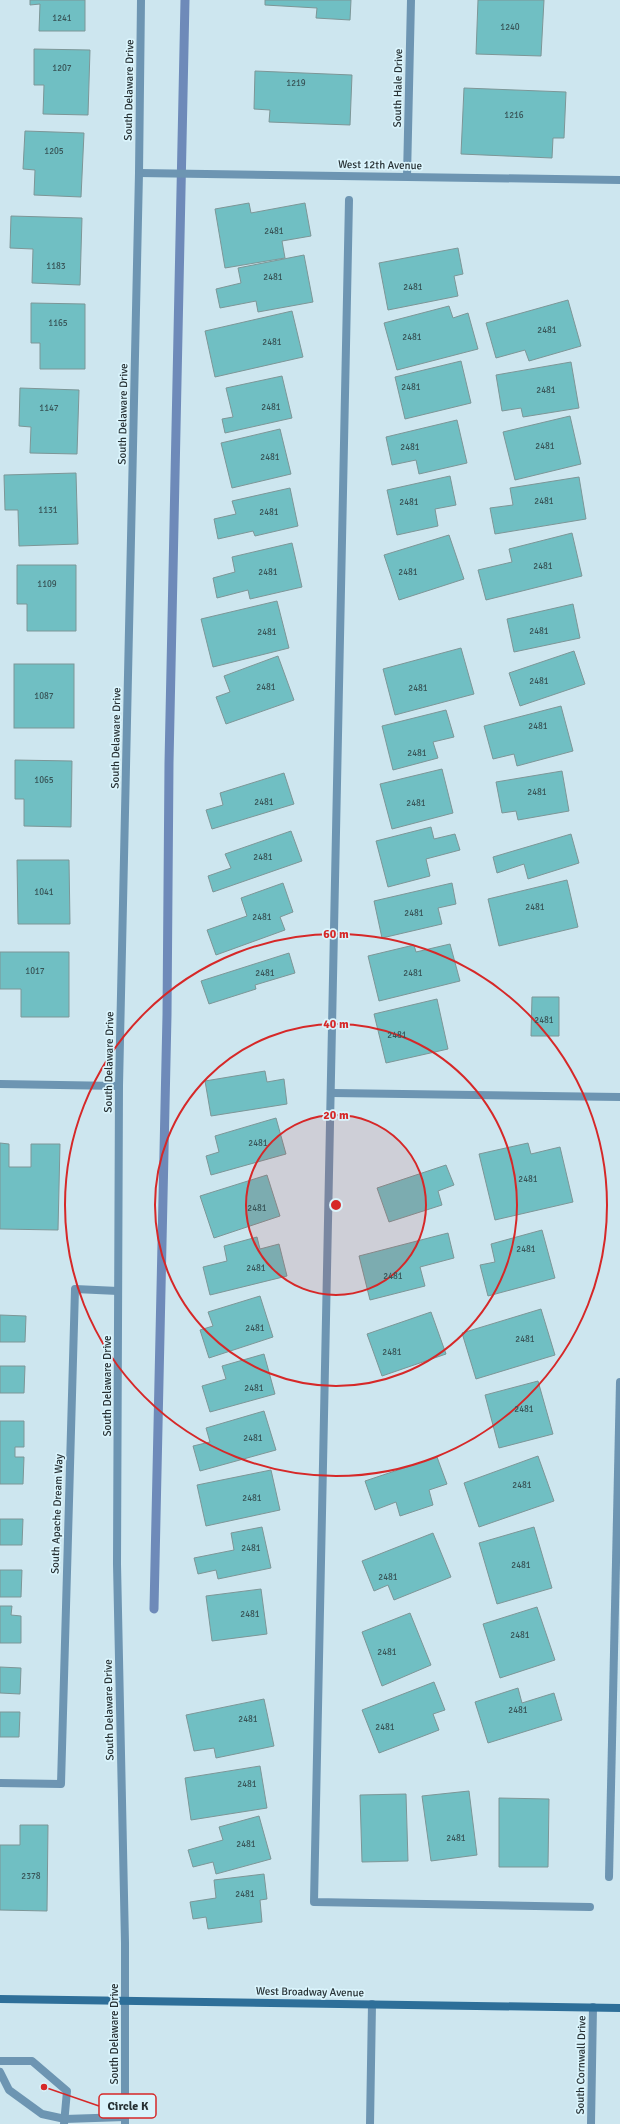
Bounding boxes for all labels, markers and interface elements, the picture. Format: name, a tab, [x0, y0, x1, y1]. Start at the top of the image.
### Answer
house number: 1241	[52, 13, 72, 24]
house number: 1240	[500, 22, 520, 33]
street label: South Delaware Drive	[122, 39, 136, 141]
street label: South Hale Drive	[391, 49, 405, 127]
house number: 1207	[52, 63, 72, 74]
house number: 1219	[286, 78, 306, 89]
house number: 1216	[504, 110, 524, 121]
house number: 1205	[44, 146, 64, 157]
street label: West 12th Avenue	[338, 158, 422, 172]
house number: 2481	[264, 226, 284, 237]
house number: 1183	[46, 261, 66, 272]
house number: 2481	[263, 272, 283, 283]
house number: 2481	[403, 282, 423, 293]
house number: 1165	[48, 318, 68, 329]
house number: 2481	[537, 325, 557, 336]
house number: 2481	[402, 332, 422, 343]
house number: 2481	[262, 337, 282, 348]
street label: South Delaware Drive	[116, 363, 130, 465]
house number: 2481	[401, 382, 421, 393]
house number: 2481	[536, 385, 556, 396]
house number: 2481	[261, 402, 281, 413]
house number: 1147	[39, 403, 59, 414]
house number: 2481	[535, 441, 555, 452]
house number: 2481	[400, 442, 420, 453]
house number: 2481	[260, 452, 280, 463]
house number: 2481	[534, 496, 554, 507]
house number: 2481	[399, 497, 419, 508]
house number: 1131	[38, 505, 58, 516]
house number: 2481	[259, 507, 279, 518]
house number: 2481	[533, 561, 553, 572]
house number: 2481	[258, 567, 278, 578]
house number: 2481	[398, 567, 418, 578]
house number: 1109	[37, 579, 57, 590]
house number: 2481	[529, 626, 549, 637]
house number: 2481	[257, 627, 277, 638]
house number: 2481	[529, 676, 549, 687]
house number: 2481	[256, 682, 276, 693]
house number: 2481	[408, 683, 428, 694]
street label: South Delaware Drive	[109, 687, 123, 789]
house number: 1087	[34, 691, 54, 702]
house number: 2481	[528, 721, 548, 732]
house number: 2481	[407, 748, 427, 759]
house number: 1065	[34, 775, 54, 786]
house number: 2481	[527, 787, 547, 798]
house number: 2481	[254, 797, 274, 808]
house number: 2481	[406, 798, 426, 809]
house number: 2481	[253, 852, 273, 863]
house number: 1041	[34, 887, 54, 898]
house number: 2481	[525, 902, 545, 913]
house number: 2481	[404, 908, 424, 919]
house number: 2481	[252, 912, 272, 923]
text: 60 m	[323, 927, 349, 942]
house number: 1017	[25, 966, 45, 977]
house number: 2481	[255, 968, 275, 979]
house number: 2481	[403, 968, 423, 979]
street label: South Delaware Drive	[102, 1011, 116, 1113]
house number: 2481	[534, 1015, 554, 1026]
text: 40 m	[323, 1017, 349, 1032]
house number: 2481	[387, 1030, 407, 1041]
text: 20 m	[323, 1108, 349, 1123]
house number: 2481	[248, 1138, 268, 1149]
house number: 2481	[518, 1174, 538, 1185]
centre of rings	[329, 1198, 343, 1212]
house number: 2481	[247, 1203, 267, 1214]
house number: 2481	[516, 1244, 536, 1255]
house number: 2481	[246, 1263, 266, 1274]
house number: 2481	[383, 1271, 403, 1282]
house number: 2481	[245, 1323, 265, 1334]
house number: 2481	[515, 1334, 535, 1345]
street label: South Delaware Drive	[101, 1335, 114, 1437]
house number: 2481	[382, 1347, 402, 1358]
house number: 2481	[244, 1383, 264, 1394]
house number: 2481	[514, 1404, 534, 1415]
house number: 2481	[243, 1433, 263, 1444]
street label: South Apache Dream Way	[48, 1453, 66, 1574]
house number: 2481	[512, 1480, 532, 1491]
house number: 2481	[242, 1493, 262, 1504]
house number: 2481	[241, 1543, 261, 1554]
house number: 2481	[511, 1560, 531, 1571]
house number: 2481	[378, 1572, 398, 1583]
house number: 2481	[240, 1609, 260, 1620]
house number: 2481	[510, 1630, 530, 1641]
house number: 2481	[377, 1647, 397, 1658]
street label: South Delaware Drive	[102, 1659, 116, 1761]
house number: 2481	[508, 1705, 528, 1716]
house number: 2481	[238, 1714, 258, 1725]
house number: 2481	[375, 1722, 395, 1733]
house number: 2481	[237, 1779, 257, 1790]
house number: 2481	[446, 1833, 466, 1844]
house number: 2481	[236, 1839, 256, 1850]
house number: 2378	[21, 1871, 41, 1882]
house number: 2481	[235, 1889, 255, 1900]
street label: South Delaware Drive	[108, 1983, 121, 2085]
street label: West Broadway Avenue	[256, 1985, 364, 1999]
street label: South Cornwall Drive	[574, 2015, 588, 2115]
callout: Circle K	[99, 2094, 156, 2118]
text: Circle K	[108, 2099, 149, 2114]

